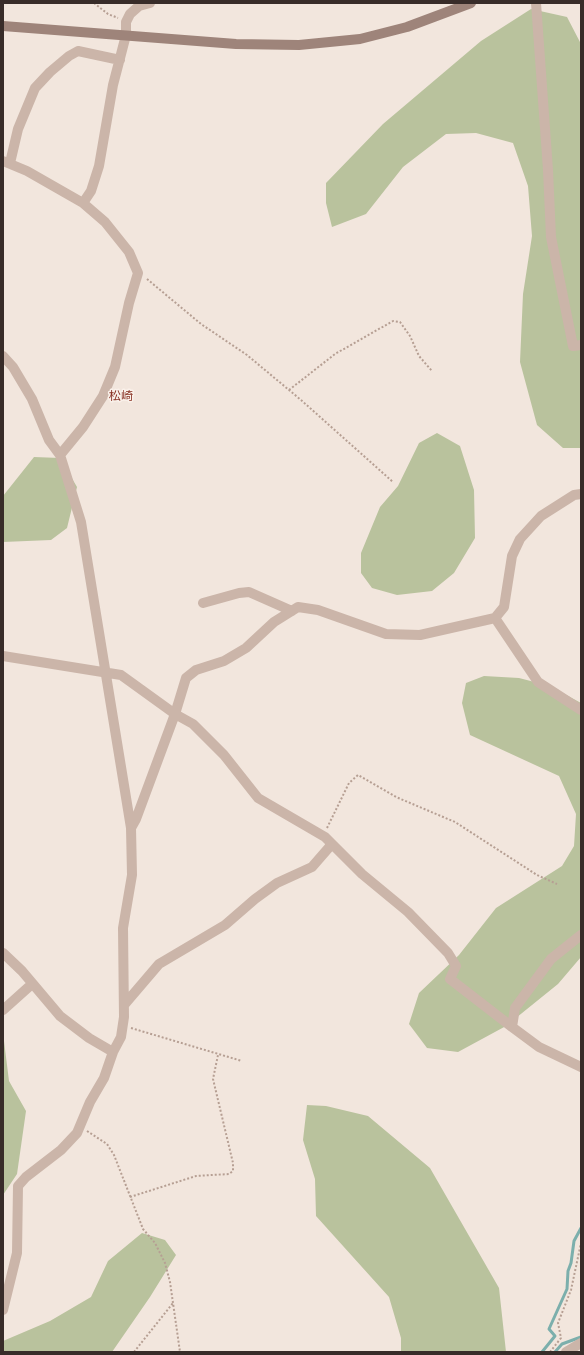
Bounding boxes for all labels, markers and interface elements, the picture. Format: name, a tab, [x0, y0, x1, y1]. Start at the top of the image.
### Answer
district label: 松崎	[109, 389, 133, 403]

